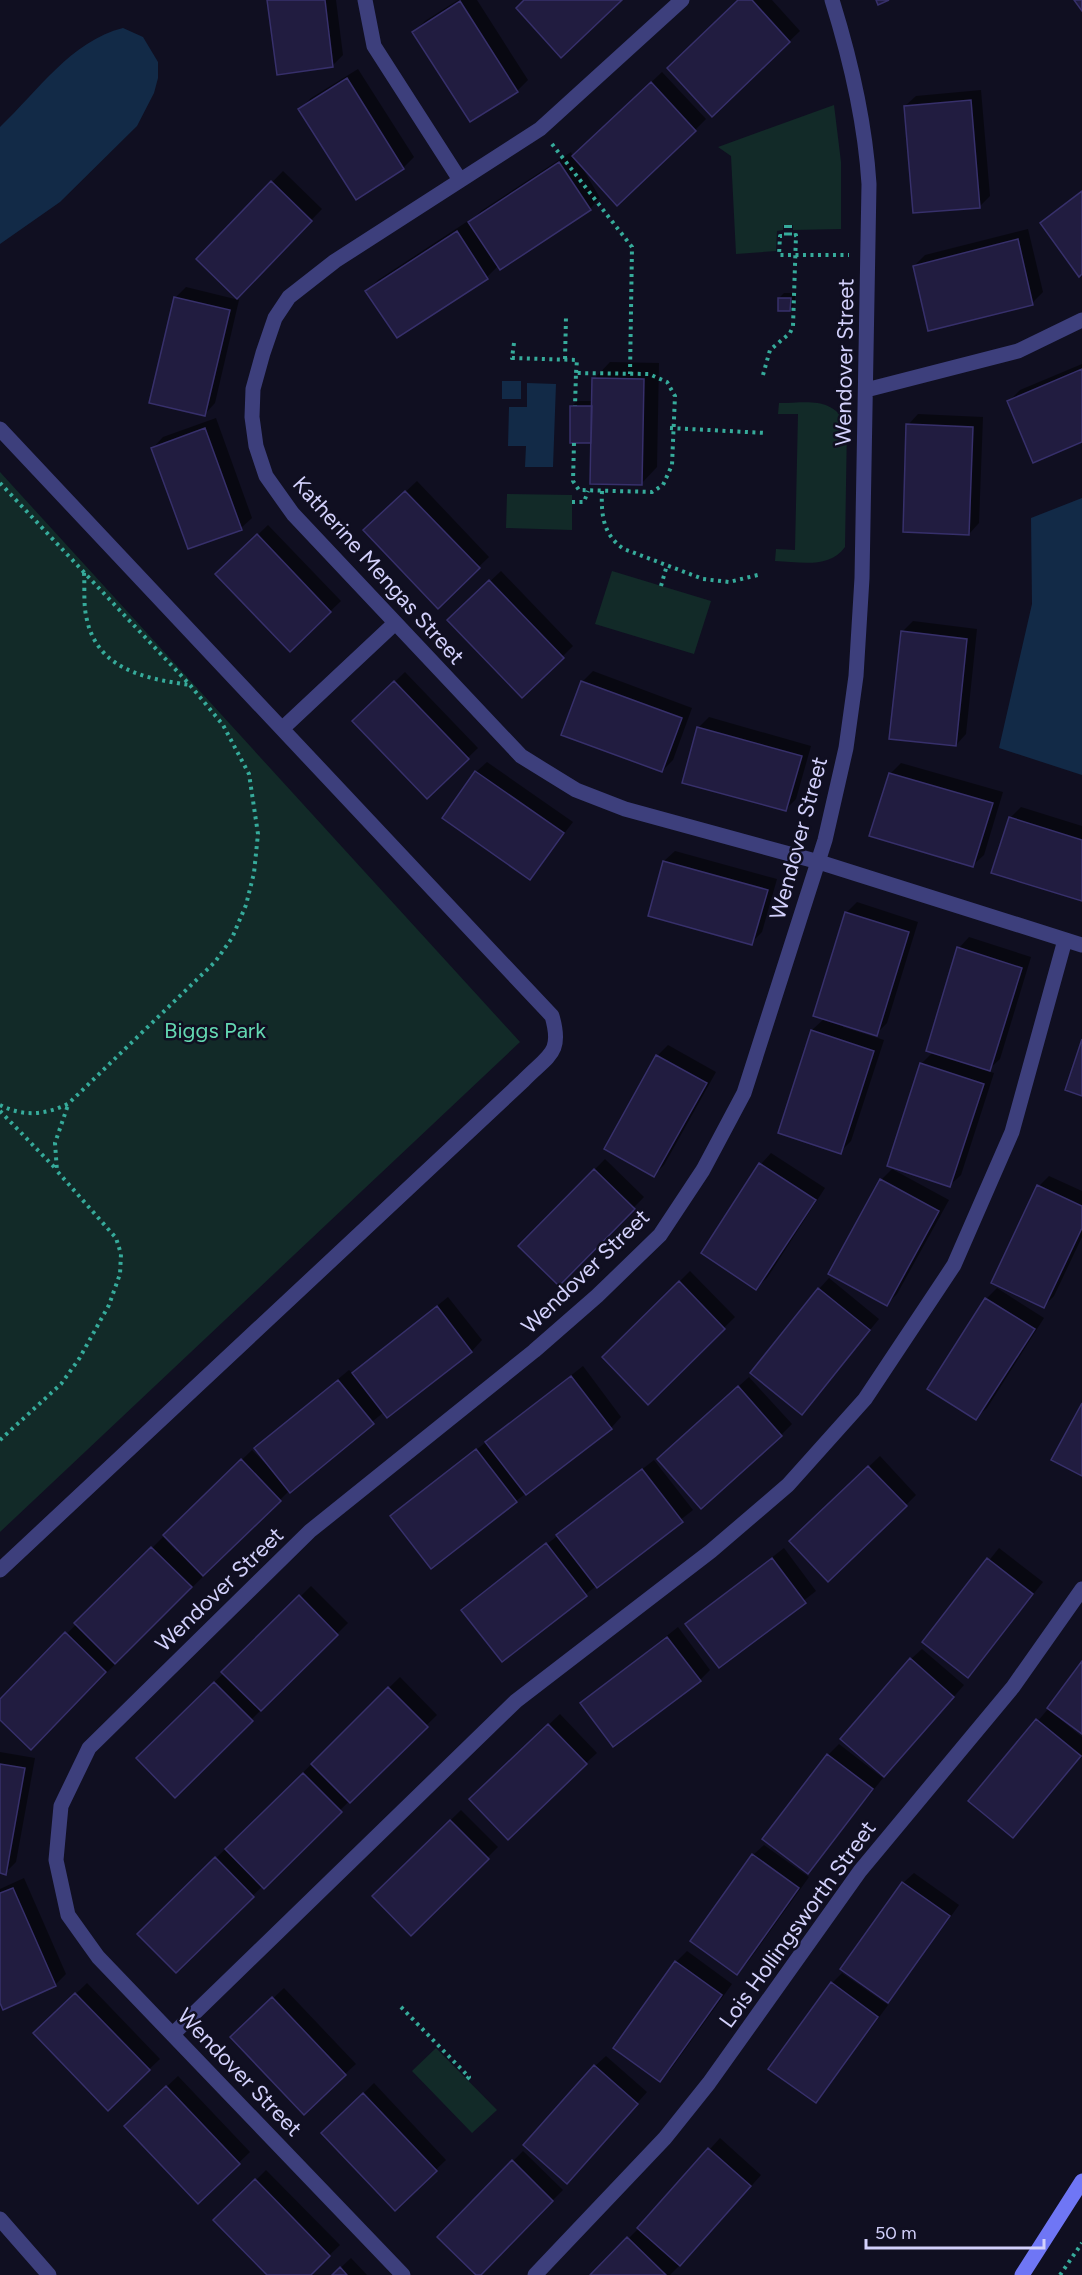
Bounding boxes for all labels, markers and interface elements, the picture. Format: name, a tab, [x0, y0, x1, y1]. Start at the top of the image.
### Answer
street label: Wendover Street	[830, 278, 859, 446]
street label: Katherine Mengas Street	[287, 471, 470, 670]
street label: Wendover Street	[764, 754, 833, 923]
park label: Biggs Park	[164, 1017, 266, 1044]
street label: Wendover Street	[516, 1203, 655, 1339]
street label: Wendover Street	[150, 1521, 289, 1657]
street label: Lois Hollingsworth Street	[713, 1816, 882, 2033]
street label: Wendover Street	[172, 2003, 308, 2142]
scale bar	[866, 2212, 1044, 2250]
text: 50 m	[875, 2222, 917, 2244]

